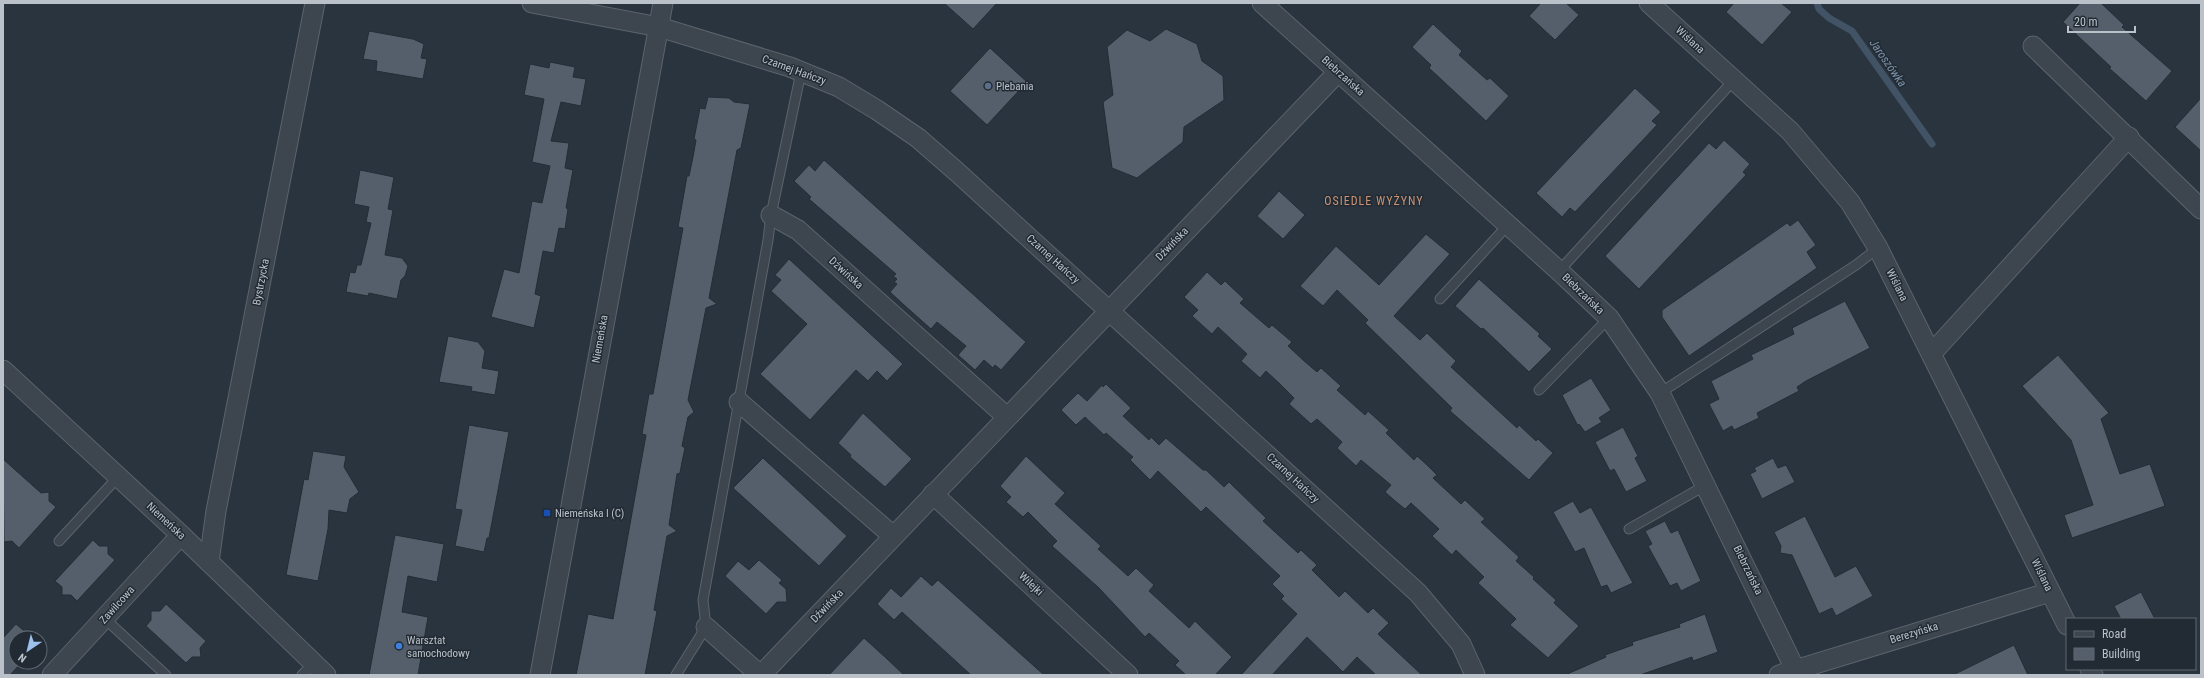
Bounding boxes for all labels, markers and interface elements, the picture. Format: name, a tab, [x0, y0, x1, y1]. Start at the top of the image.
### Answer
scale bar	[2068, 8, 2135, 34]
text: 20 m	[2074, 15, 2098, 29]
street label: Wiślana	[1673, 24, 1707, 56]
water label: Jaroszówka	[1866, 36, 1910, 90]
street label: Czarnej Hańczy	[760, 52, 828, 88]
street label: Biebrzańska	[1319, 53, 1367, 99]
place label: Plebania	[996, 80, 1034, 93]
marker: Plebania	[983, 81, 993, 91]
district label: OSIEDLE WYŻYNY	[1324, 193, 1424, 208]
street label: Dźwińska	[1153, 225, 1191, 263]
street label: Czarnej Hańczy	[1024, 232, 1083, 287]
street label: Dźwińska	[826, 254, 866, 292]
street label: Bystrzycka	[250, 258, 272, 306]
street label: Wiślana	[1883, 267, 1911, 303]
street label: Biebrzańska	[1559, 271, 1607, 317]
street label: Niemeńska	[589, 314, 611, 364]
street label: Czarnej Hańczy	[1264, 450, 1322, 506]
street label: Niemeńska	[144, 500, 188, 542]
place label: Niemeńska I (C)	[555, 507, 624, 520]
marker: Niemeńska I (C)	[542, 508, 552, 518]
street label: Biebrzańska	[1731, 543, 1765, 597]
street label: Wiślana	[2029, 557, 2055, 593]
street label: Wilejki	[1016, 570, 1046, 598]
street label: Zawilcowa	[97, 583, 137, 627]
street label: Dźwińska	[808, 587, 846, 625]
legend	[2066, 618, 2196, 670]
street label: Berezyńska	[1888, 620, 1940, 646]
text: Road	[2102, 627, 2126, 641]
north arrow	[8, 630, 48, 670]
place label: Warsztat samochodowy	[407, 634, 470, 660]
marker: Warsztat samochodowy	[394, 641, 404, 651]
text: Building	[2102, 647, 2140, 661]
text: N	[16, 650, 29, 665]

